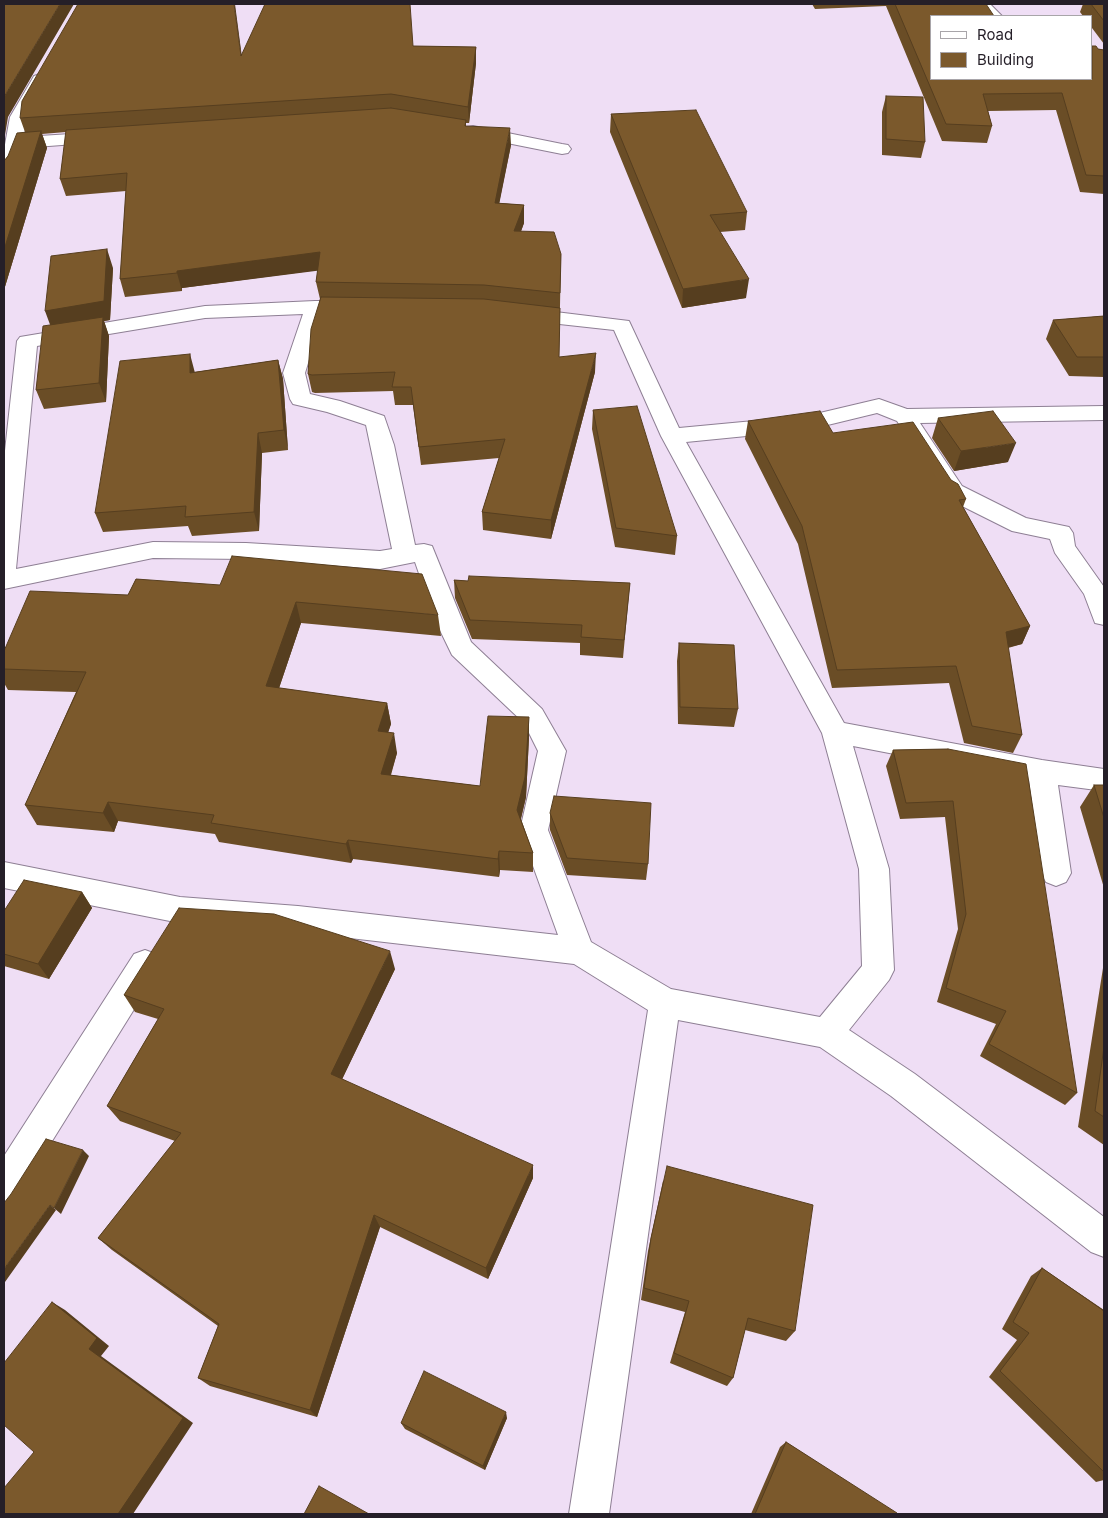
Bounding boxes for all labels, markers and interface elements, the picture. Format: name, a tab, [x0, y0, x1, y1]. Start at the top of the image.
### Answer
legend	[930, 15, 1093, 80]
text: Road	[977, 25, 1013, 44]
text: Building	[977, 50, 1034, 69]

